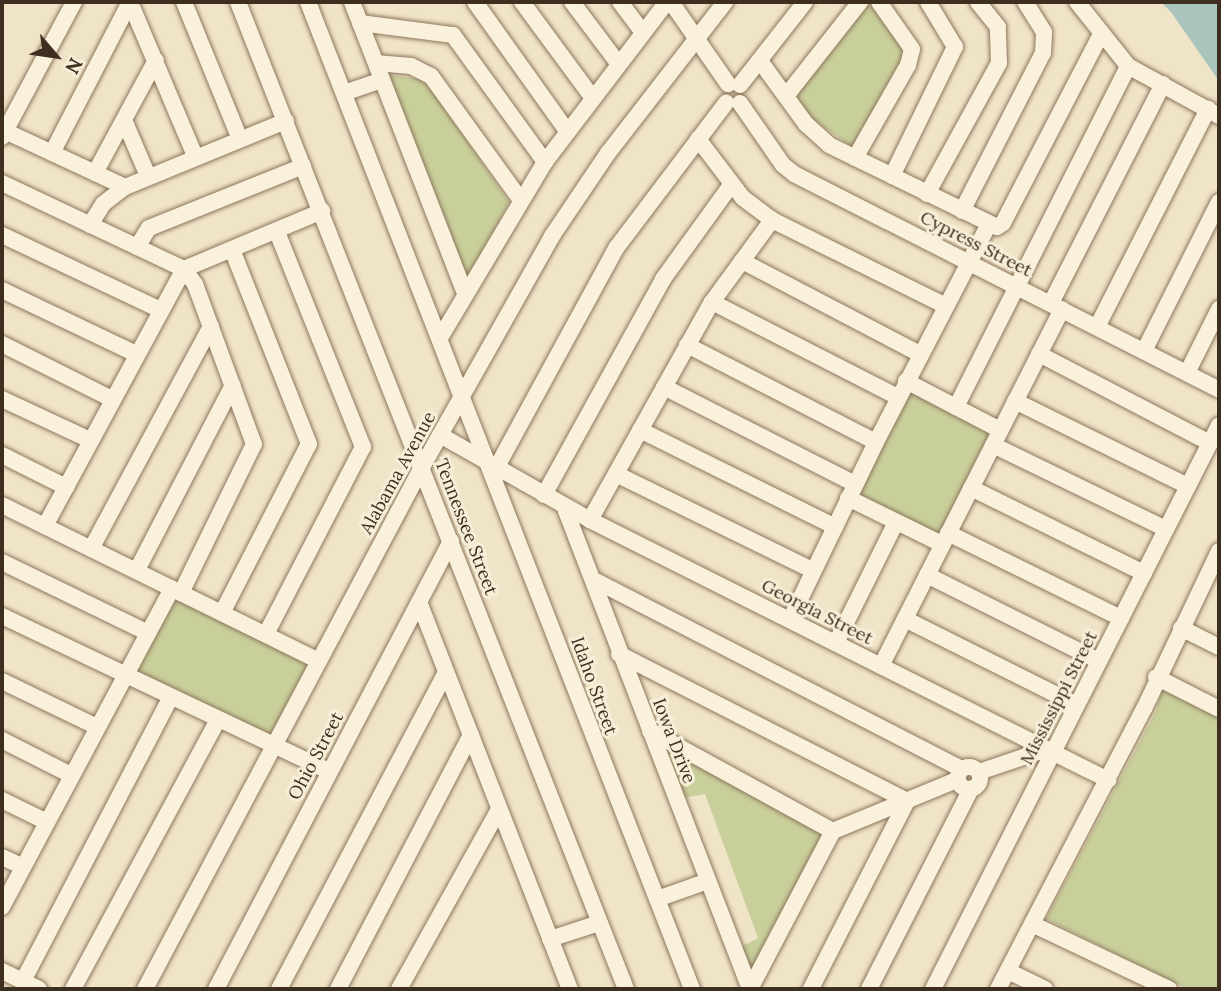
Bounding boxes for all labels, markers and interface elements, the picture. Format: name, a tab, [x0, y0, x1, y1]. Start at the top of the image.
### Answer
north arrow	[21, 21, 91, 91]
text: N	[60, 54, 88, 78]
street label: Cypress Street	[916, 207, 1036, 281]
street label: Alabama Avenue	[355, 408, 441, 538]
street label: Tennessee Street	[430, 456, 502, 598]
street label: Georgia Street	[758, 575, 876, 649]
street label: Mississippi Street	[1016, 627, 1102, 769]
street label: Idaho Street	[566, 634, 622, 738]
street label: Iowa Drive	[648, 695, 700, 787]
street label: Ohio Street	[284, 708, 348, 804]

